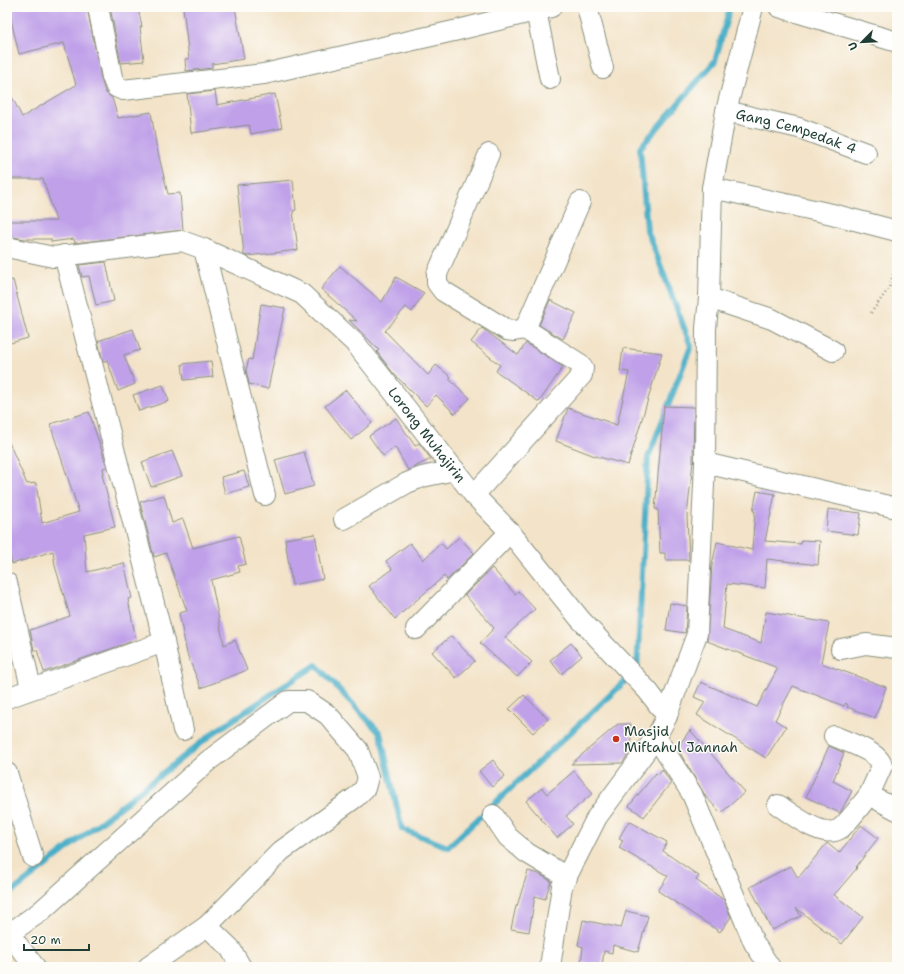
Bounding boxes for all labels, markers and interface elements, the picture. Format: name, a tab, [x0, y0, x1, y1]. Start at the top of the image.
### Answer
north arrow	[842, 22, 882, 62]
text: U	[845, 39, 862, 52]
street label: Gang Cempedak 4	[734, 105, 859, 158]
street label: Lorong Muhajirin	[384, 383, 470, 486]
place label: Masjid Miftahul Jannah	[624, 722, 738, 756]
marker: Masjid Miftahul Jannah	[611, 734, 621, 744]
scale bar	[24, 926, 89, 952]
text: 20 m	[30, 932, 61, 948]

